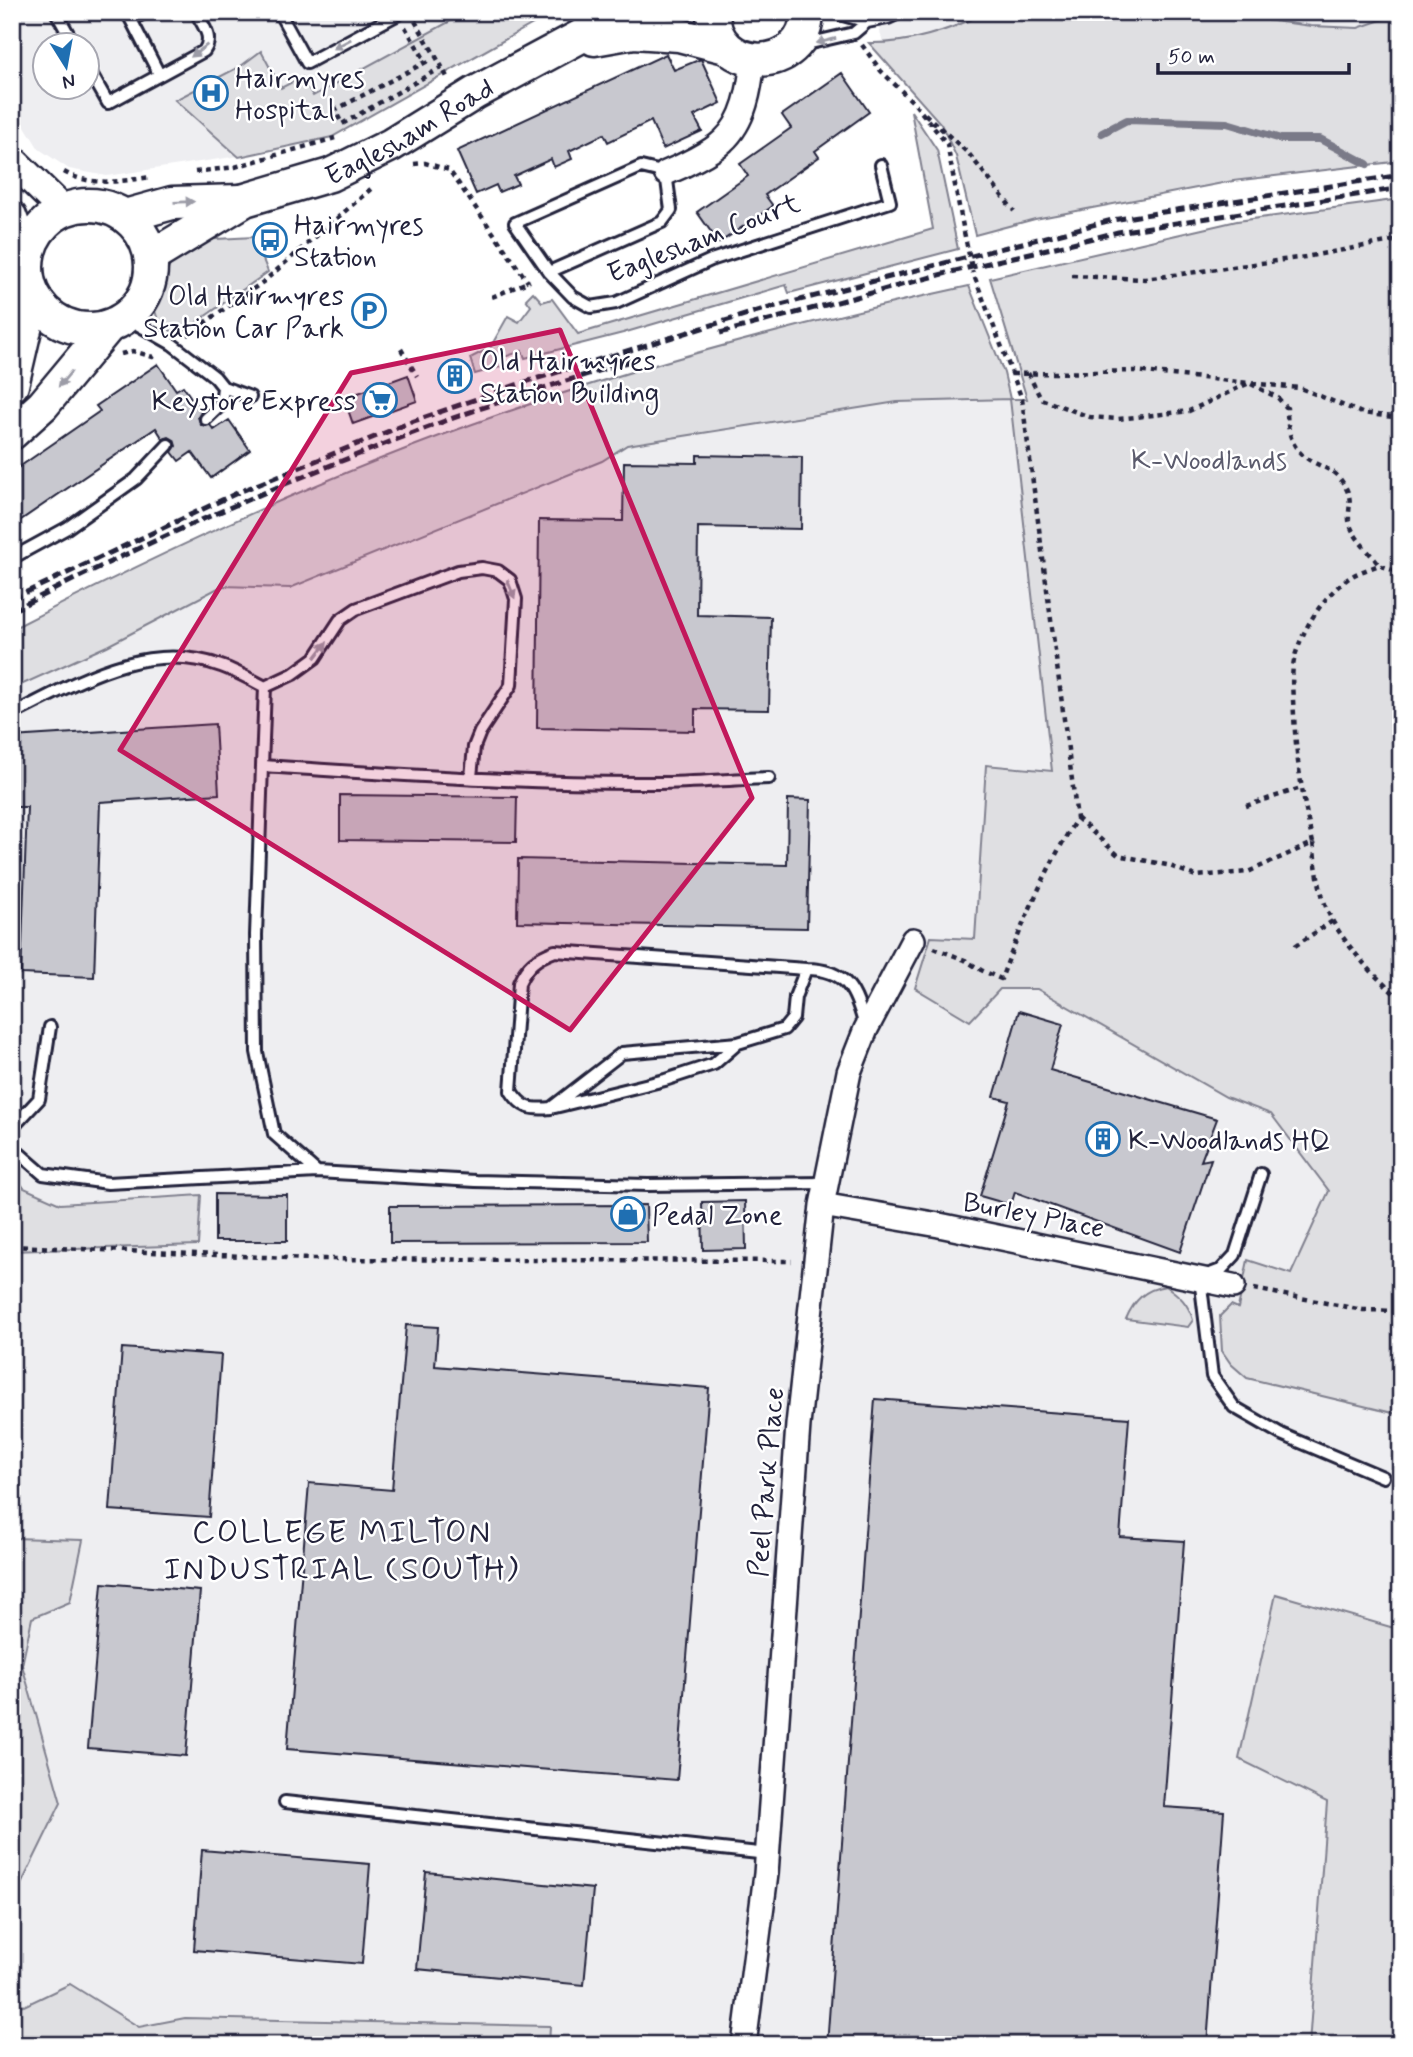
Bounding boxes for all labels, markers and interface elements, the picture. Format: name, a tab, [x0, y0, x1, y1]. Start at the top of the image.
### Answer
north arrow	[32, 32, 102, 102]
scale bar	[1158, 32, 1348, 76]
one-way arrow	[815, 36, 837, 47]
one-way arrow	[332, 39, 352, 50]
text: 50 m	[1168, 43, 1215, 71]
one-way arrow	[190, 44, 209, 58]
place label: Hairmyres Hospital	[235, 61, 365, 130]
text: N	[60, 68, 78, 95]
street label: Eaglesham Road	[320, 70, 501, 196]
hospital icon: Hairmyres Hospital	[192, 74, 230, 112]
street label: Eaglesham Court	[602, 185, 806, 293]
one-way arrow	[173, 197, 195, 208]
place label: Hairmyres Station	[294, 208, 424, 277]
bus stop icon: Hairmyres Station	[251, 221, 289, 259]
place label: Old Hairmyres Station Car Park	[143, 279, 344, 348]
parking icon: Old Hairmyres Station Car Park	[350, 292, 388, 330]
place label: Old Hairmyres Station Building	[480, 344, 659, 415]
building icon: Old Hairmyres Station Building	[436, 357, 474, 395]
one-way arrow	[58, 371, 73, 388]
supermarket icon: Keystore Express	[361, 381, 399, 419]
place label: Keystore Express	[151, 384, 356, 421]
park label: K-Woodlands	[1131, 443, 1287, 480]
one-way arrow	[506, 579, 517, 600]
one-way arrow	[313, 641, 328, 659]
building icon: K-Woodlands HQ	[1084, 1120, 1122, 1158]
place label: K-Woodlands HQ	[1128, 1123, 1331, 1160]
street label: Burley Place	[960, 1185, 1107, 1248]
shop icon: Pedal Zone	[609, 1195, 647, 1233]
place label: Pedal Zone	[652, 1198, 782, 1235]
street label: Peel Park Place	[741, 1386, 794, 1579]
district label: COLLEGE MILTON INDUSTRIAL (SOUTH)	[164, 1512, 520, 1591]

